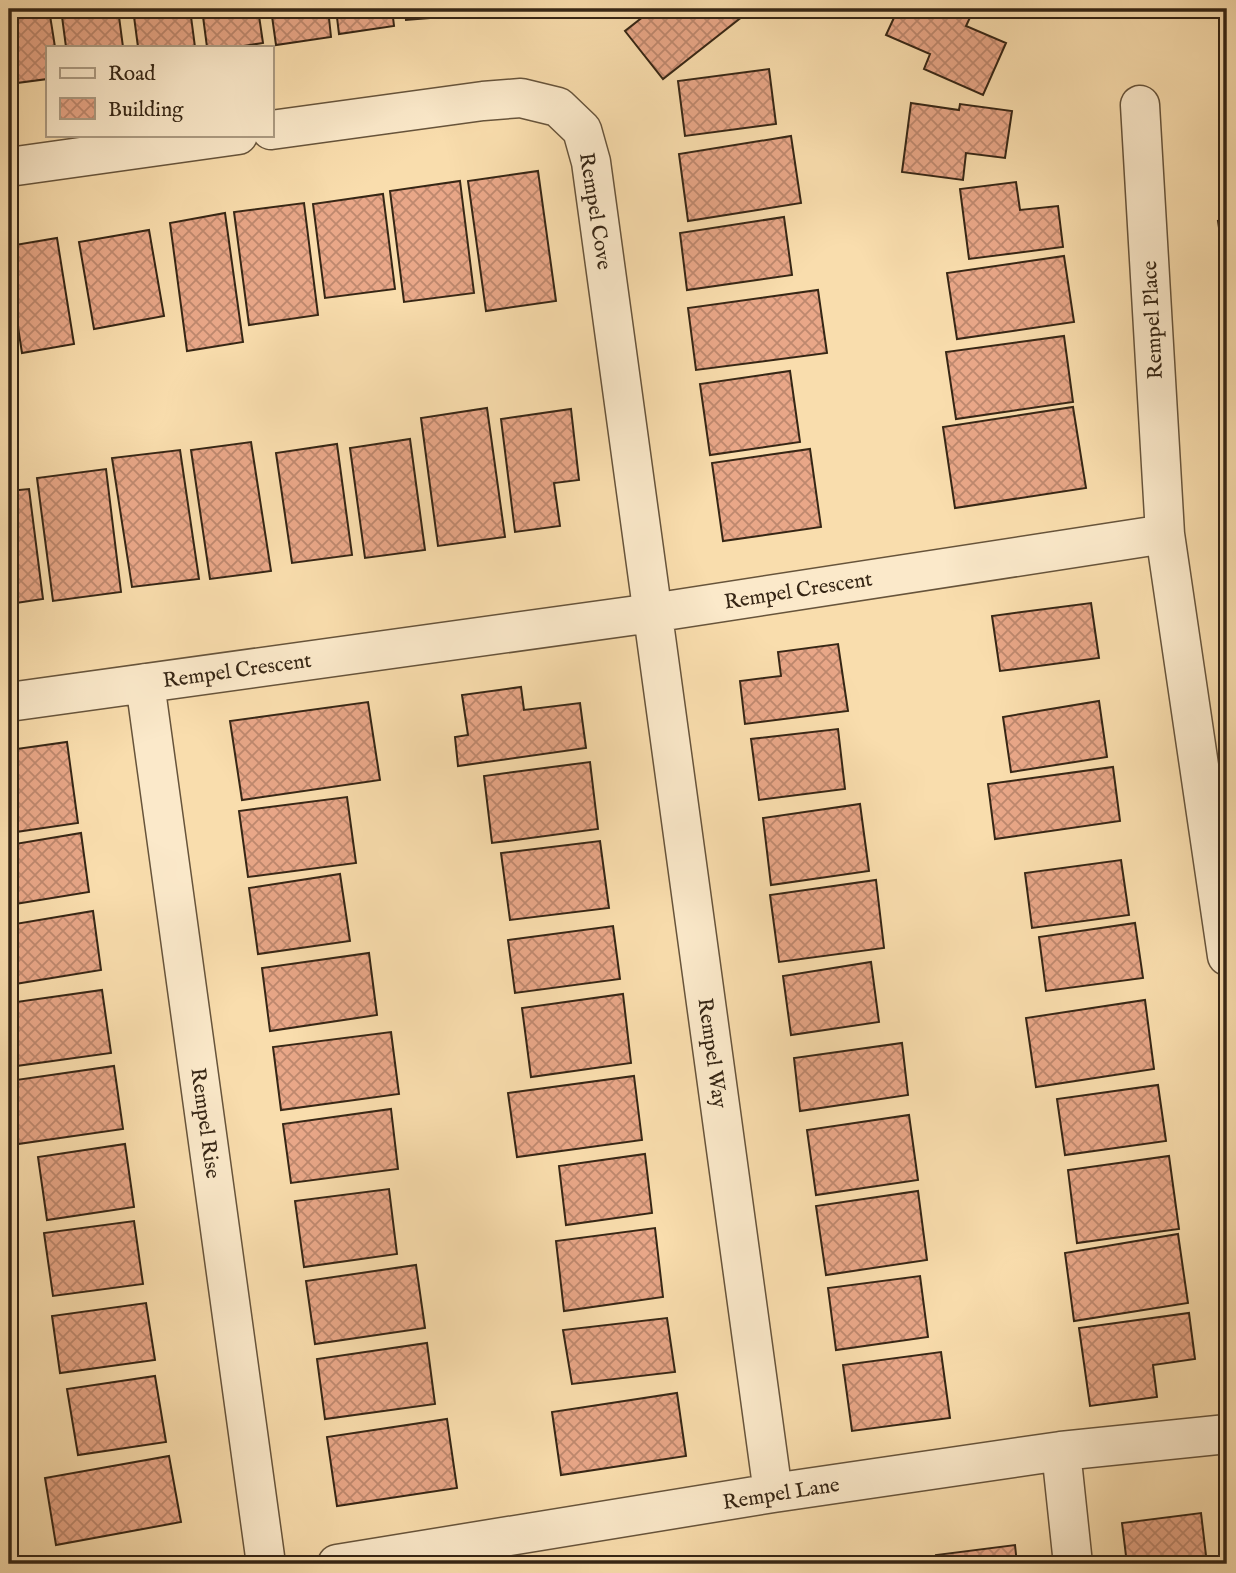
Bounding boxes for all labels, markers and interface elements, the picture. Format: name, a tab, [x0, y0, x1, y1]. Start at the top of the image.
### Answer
legend	[46, 46, 273, 136]
text: Road	[108, 61, 156, 88]
text: Building	[108, 97, 184, 124]
street label: Rempel Cove	[572, 151, 617, 272]
street label: Rempel Place	[1137, 260, 1170, 380]
street label: Rempel Crescent	[722, 566, 874, 617]
street label: Rempel Crescent	[161, 648, 313, 695]
street label: Rempel Way	[690, 996, 733, 1111]
street label: Rempel Rise	[183, 1066, 226, 1181]
street label: Rempel Lane	[721, 1472, 842, 1517]

